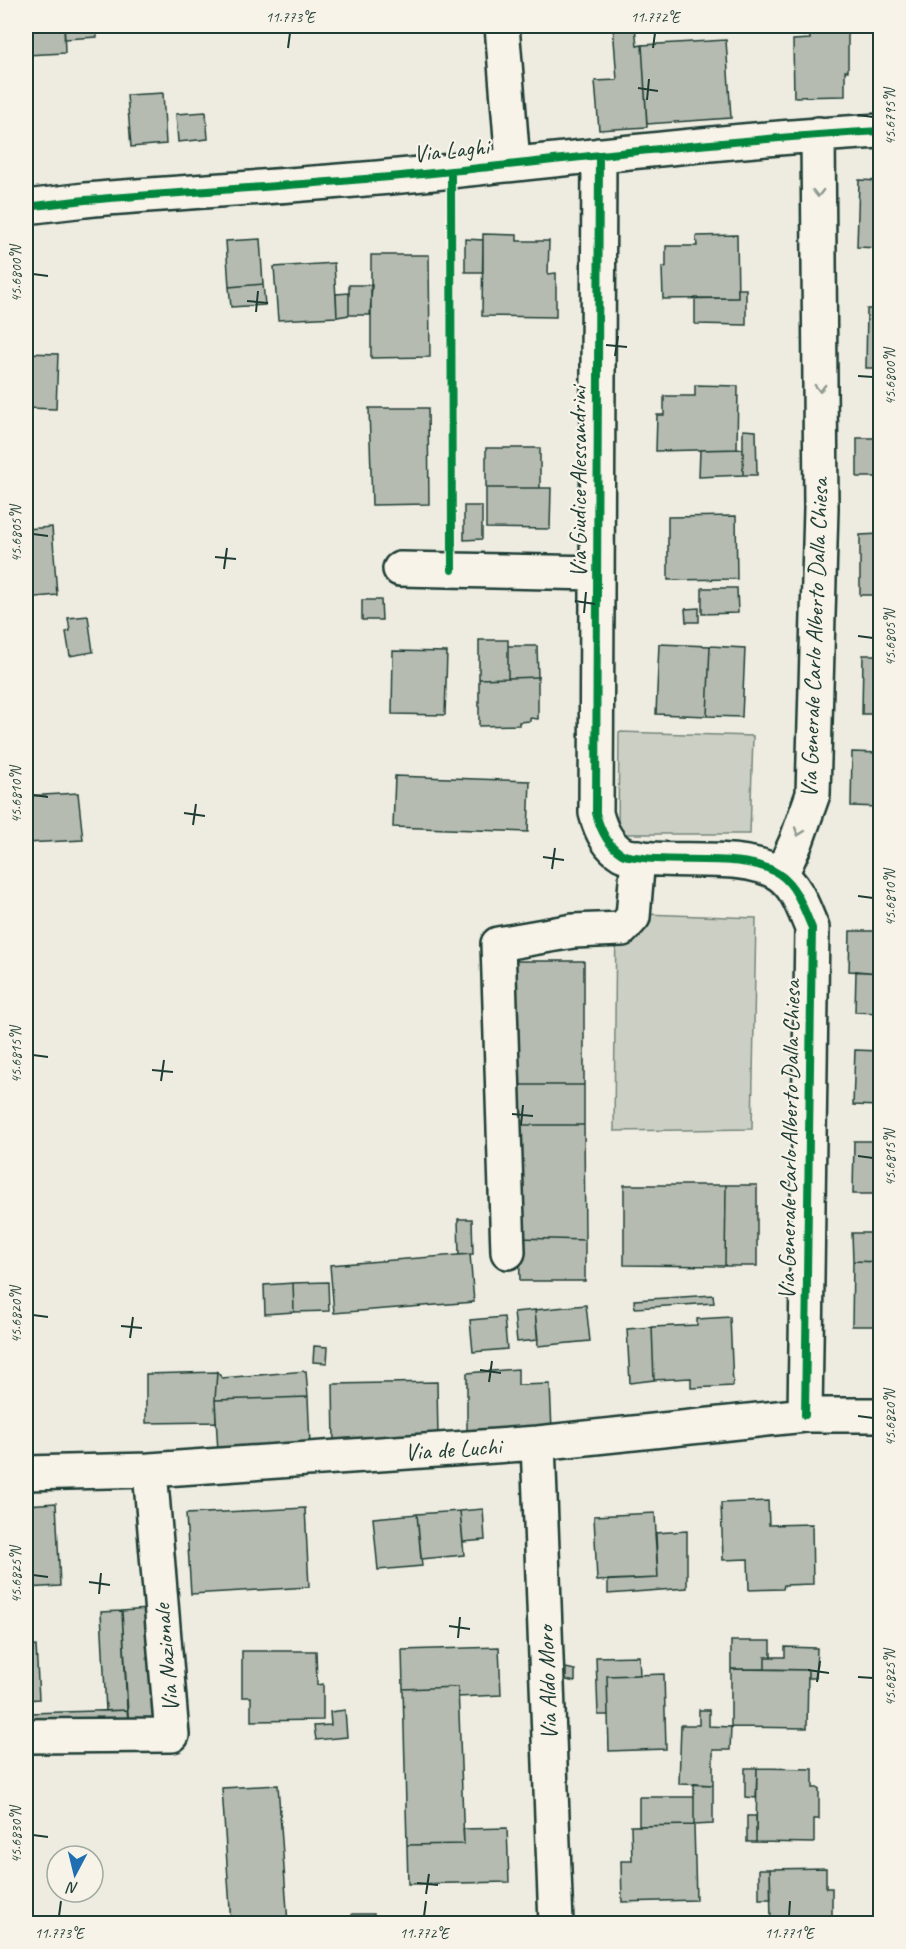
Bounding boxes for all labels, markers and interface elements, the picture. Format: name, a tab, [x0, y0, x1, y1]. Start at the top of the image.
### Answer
text: 11.773°E	[266, 8, 317, 27]
text: 11.772°E	[631, 8, 682, 27]
text: 45.6795°N	[881, 86, 900, 145]
street label: Via Laghi	[412, 131, 493, 169]
one-way arrow	[812, 188, 824, 197]
text: 45.6800°N	[7, 243, 26, 302]
text: 45.6800°N	[881, 346, 900, 405]
one-way arrow	[814, 383, 826, 392]
street label: Via Giudice Alessandrini	[563, 384, 593, 578]
street label: Via Generale Carlo Alberto Dalla Chiesa	[793, 475, 835, 798]
text: 45.6805°N	[7, 503, 26, 562]
text: 45.6805°N	[881, 607, 900, 666]
text: 45.6810°N	[7, 764, 26, 823]
one-way arrow	[794, 827, 807, 837]
text: 45.6810°N	[881, 867, 900, 926]
street label: Via Generale Carlo Alberto Dalla Chiesa	[771, 978, 807, 1300]
text: 45.6815°N	[7, 1024, 26, 1083]
text: 45.6815°N	[881, 1127, 900, 1186]
text: 45.6820°N	[7, 1284, 26, 1343]
text: 45.6820°N	[881, 1387, 900, 1446]
street label: Via de Luchi	[404, 1430, 505, 1467]
text: 45.6825°N	[7, 1544, 26, 1603]
street label: Via Nazionale	[146, 1601, 186, 1713]
street label: Via Aldo Moro	[530, 1623, 564, 1741]
text: 45.6825°N	[881, 1647, 900, 1706]
text: 45.6830°N	[7, 1804, 26, 1863]
north arrow	[45, 1844, 105, 1904]
text: N	[64, 1877, 79, 1898]
text: 11.773°E	[35, 1924, 86, 1943]
text: 11.772°E	[400, 1924, 451, 1943]
text: 11.771°E	[765, 1924, 816, 1943]

